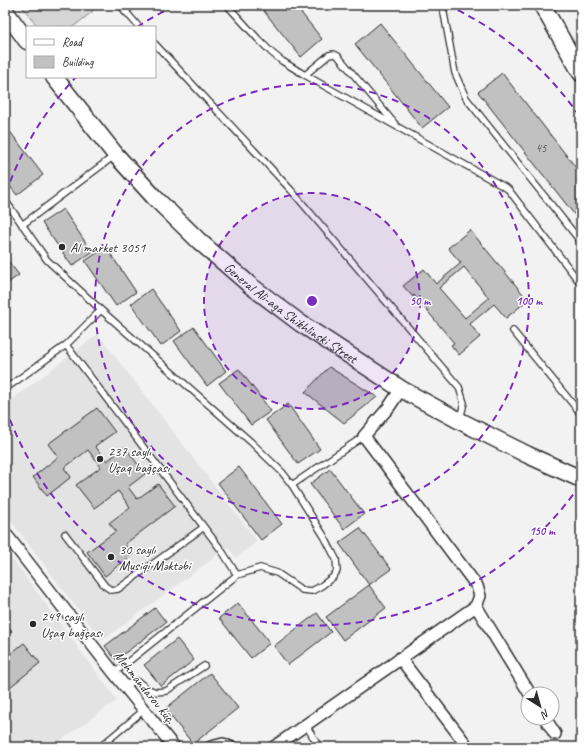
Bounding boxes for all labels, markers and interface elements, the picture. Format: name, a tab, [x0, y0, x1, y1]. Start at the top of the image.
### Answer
legend	[26, 26, 156, 78]
text: Road	[62, 34, 84, 50]
text: Building	[62, 54, 94, 70]
house number: 45	[536, 140, 547, 156]
place label: Al market 3051	[70, 239, 146, 256]
marker: Al market 3051	[57, 242, 67, 252]
street label: General Ali-aga Shikhlinski Street	[221, 259, 361, 368]
text: 50 m	[410, 293, 431, 309]
text: 100 m	[516, 293, 543, 309]
centre of rings	[305, 294, 319, 308]
place label: 237 saylı Uşaq bağçası	[108, 443, 171, 476]
marker: 237 saylı Uşaq bağçası	[95, 454, 105, 464]
text: 150 m	[529, 523, 556, 539]
place label: 30 saylı Musiqi Məktəbi	[119, 541, 193, 574]
marker: 30 saylı Musiqi Məktəbi	[106, 552, 116, 562]
place label: 249 saylı Uşaq bağçası	[41, 608, 104, 641]
marker: 249 saylı Uşaq bağçası	[28, 619, 38, 629]
street label: Mehmandarov küç.	[110, 647, 179, 727]
north arrow	[520, 686, 560, 726]
text: N	[537, 706, 553, 723]

